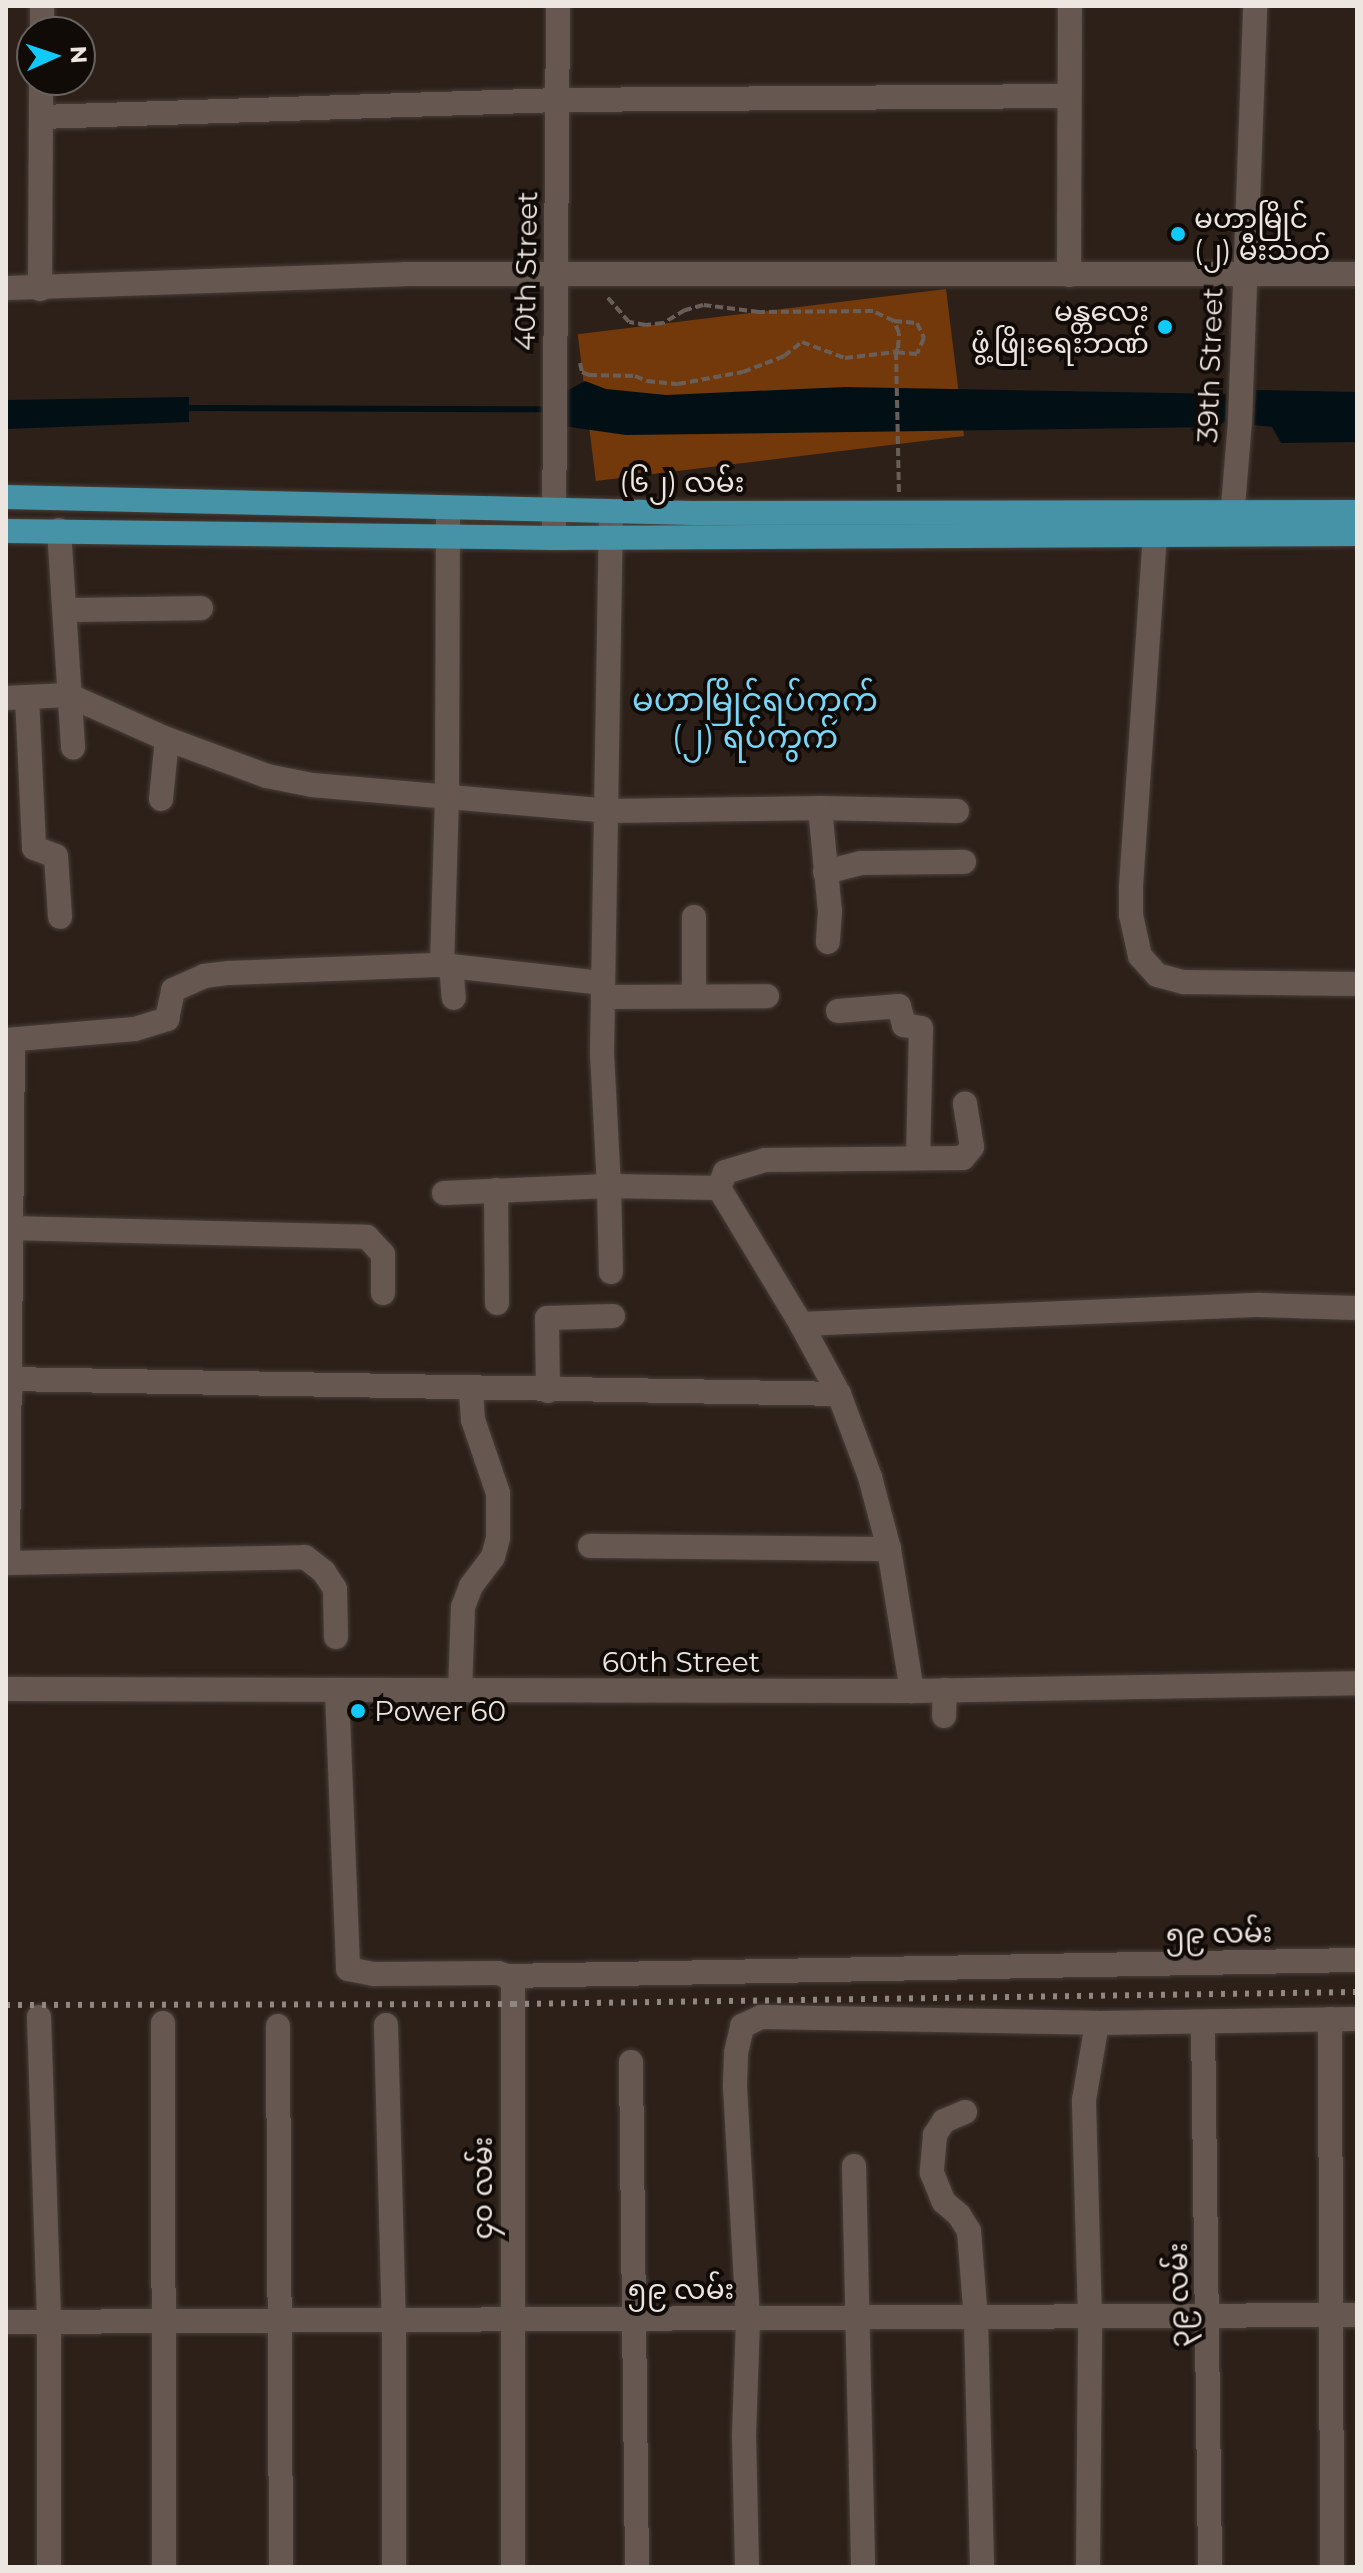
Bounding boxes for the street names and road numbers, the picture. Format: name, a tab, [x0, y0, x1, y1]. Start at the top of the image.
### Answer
street label: 40th Street	[508, 191, 544, 351]
street label: 39th Street	[1190, 287, 1230, 443]
street label: (၆၂) လမ်း	[620, 465, 744, 499]
street label: 60th Street	[602, 1645, 760, 1679]
street label: ၅၉ လမ်း	[1165, 1915, 1273, 1951]
street label: ၄၀ လမ်း	[465, 2136, 499, 2240]
street label: ၃၉ လမ်း	[1160, 2242, 1196, 2348]
street label: ၅၉ လမ်း	[628, 2272, 734, 2306]

